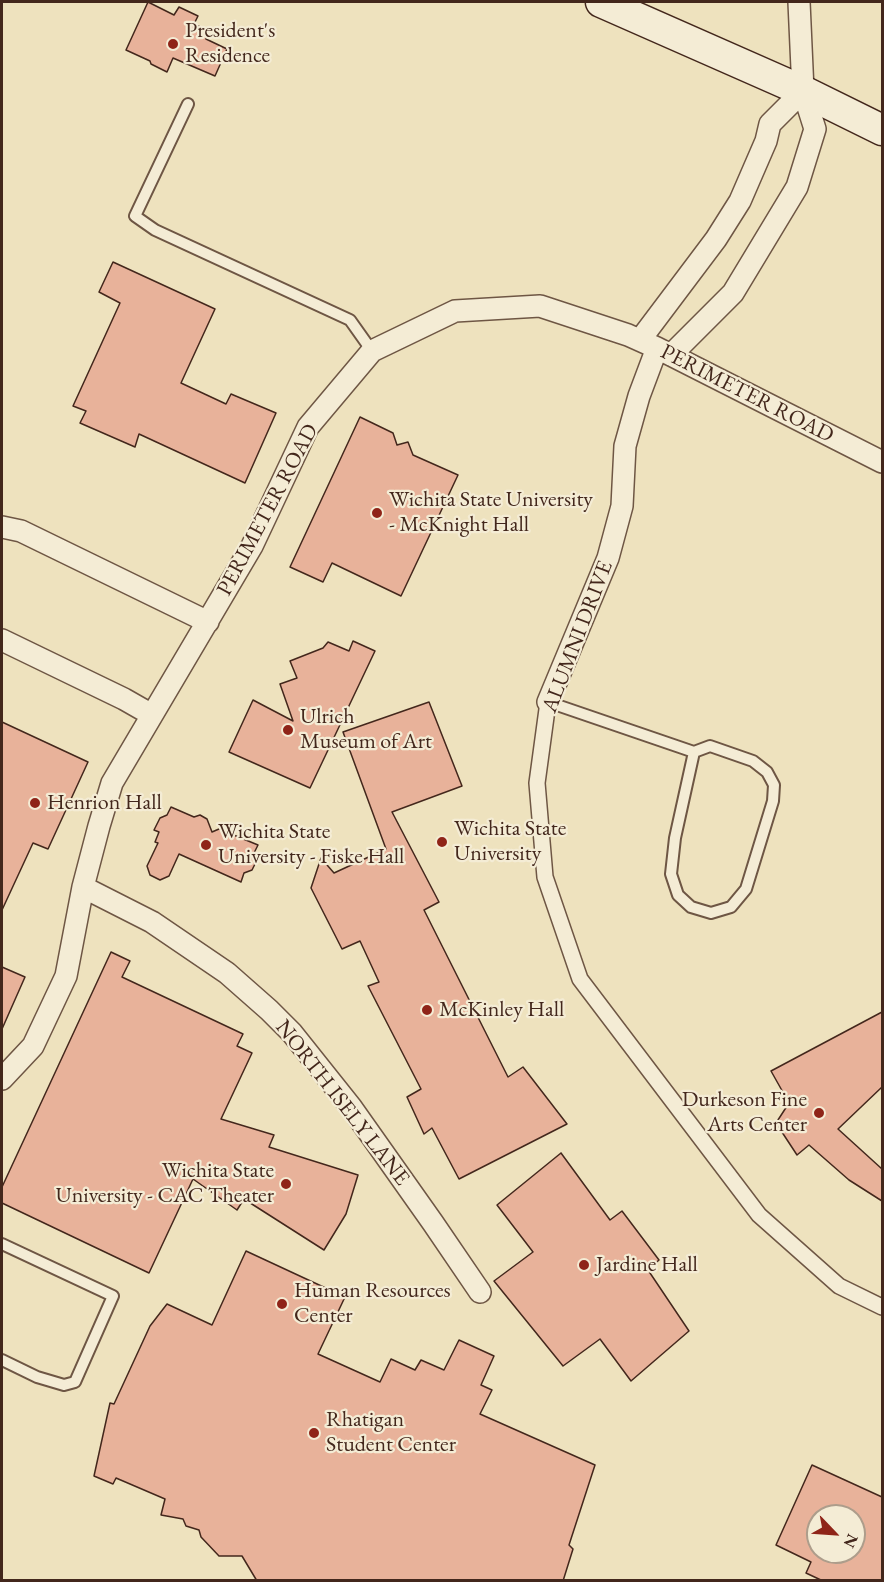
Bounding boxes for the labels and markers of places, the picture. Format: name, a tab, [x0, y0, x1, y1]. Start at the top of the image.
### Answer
place label: President's Residence	[185, 18, 275, 70]
marker: President's Residence	[166, 37, 180, 51]
place label: Wichita State University - McKnight Hall	[389, 487, 593, 538]
marker: Wichita State University - McKnight Hall	[370, 506, 384, 520]
place label: Ulrich Museum of Art	[300, 704, 432, 756]
marker: Ulrich Museum of Art	[281, 723, 295, 737]
place label: Henrion Hall	[47, 790, 162, 816]
marker: Henrion Hall	[28, 796, 42, 810]
place label: Wichita State University	[454, 816, 566, 867]
place label: Wichita State University - Fiske Hall	[218, 819, 404, 870]
marker: Wichita State University	[435, 835, 449, 849]
marker: Wichita State University - Fiske Hall	[199, 838, 213, 852]
place label: McKinley Hall	[439, 997, 564, 1023]
marker: McKinley Hall	[420, 1003, 434, 1017]
place label: Durkeson Fine Arts Center	[682, 1087, 807, 1138]
marker: Durkeson Fine Arts Center	[812, 1106, 826, 1120]
place label: Wichita State University - CAC Theater	[55, 1158, 274, 1210]
marker: Wichita State University - CAC Theater	[279, 1177, 293, 1191]
place label: Jardine Hall	[596, 1252, 698, 1278]
marker: Jardine Hall	[577, 1258, 591, 1272]
place label: Human Resources Center	[294, 1278, 451, 1330]
marker: Human Resources Center	[275, 1297, 289, 1311]
place label: Rhatigan Student Center	[326, 1407, 456, 1458]
marker: Rhatigan Student Center	[307, 1426, 321, 1440]

